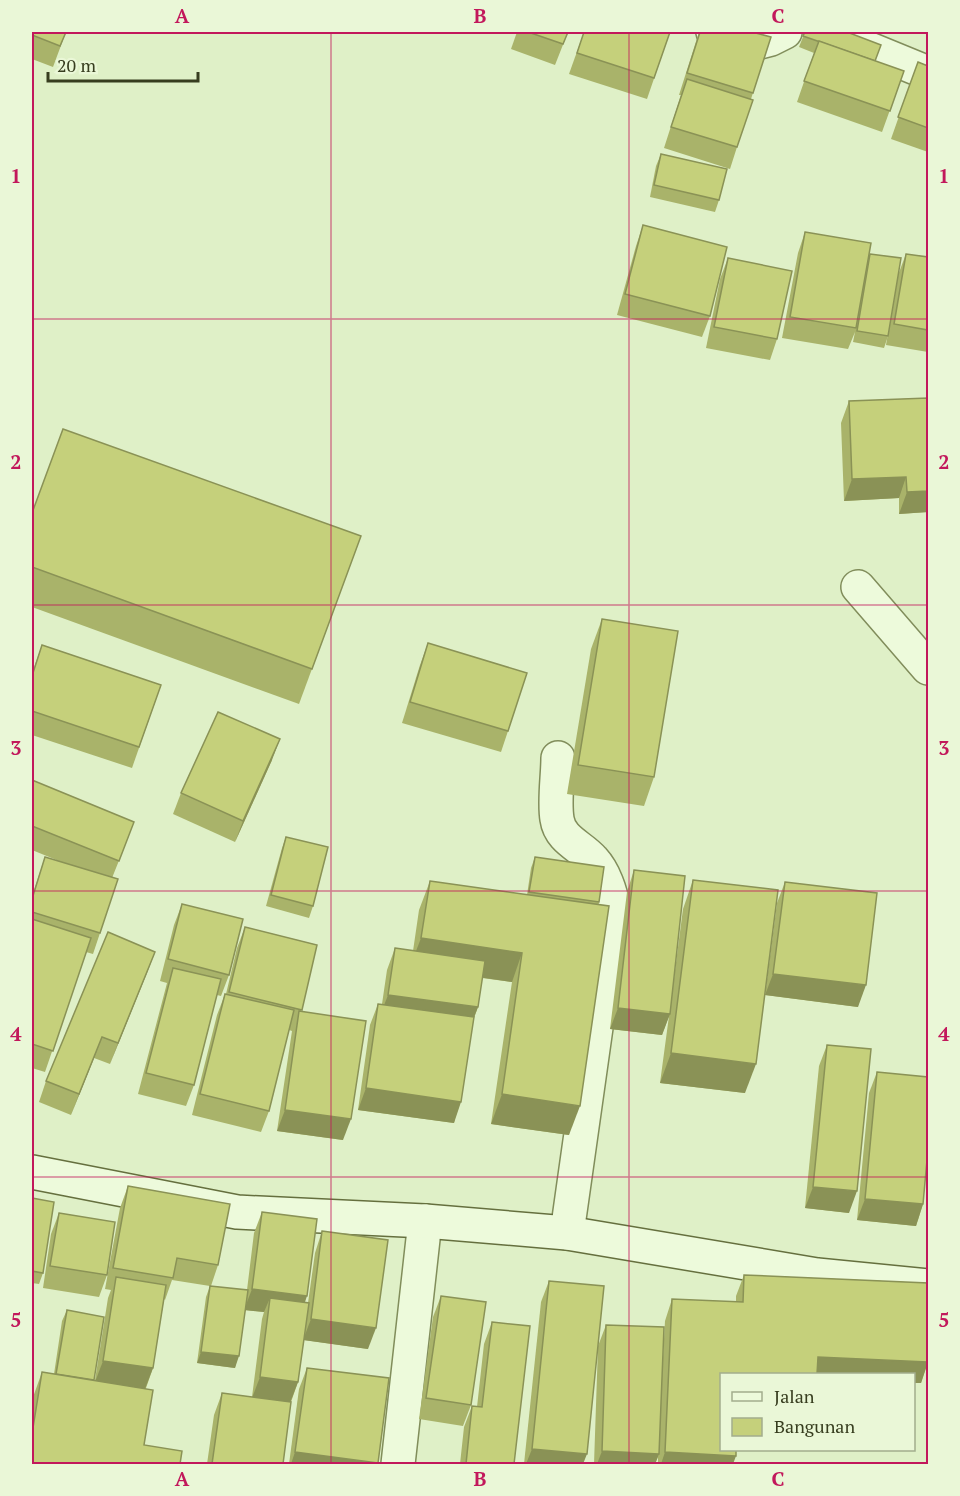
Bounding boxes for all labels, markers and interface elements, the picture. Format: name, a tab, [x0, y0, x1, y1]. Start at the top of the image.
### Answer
text: A	[175, 2, 190, 29]
text: B	[474, 2, 487, 29]
text: C	[771, 2, 785, 29]
scale bar	[48, 45, 198, 83]
text: 20 m	[57, 53, 97, 77]
text: 1	[10, 162, 22, 189]
text: 1	[938, 162, 950, 189]
text: 2	[10, 448, 22, 475]
text: 2	[938, 448, 950, 475]
text: 3	[10, 734, 22, 761]
text: 3	[938, 734, 950, 761]
text: 4	[10, 1020, 22, 1047]
text: 4	[938, 1020, 950, 1047]
text: 5	[10, 1306, 22, 1333]
text: 5	[938, 1306, 950, 1333]
legend	[720, 1373, 915, 1451]
text: Jalan	[774, 1384, 815, 1408]
text: Bangunan	[774, 1414, 855, 1438]
text: A	[175, 1465, 190, 1492]
text: B	[474, 1465, 487, 1492]
text: C	[771, 1465, 785, 1492]

